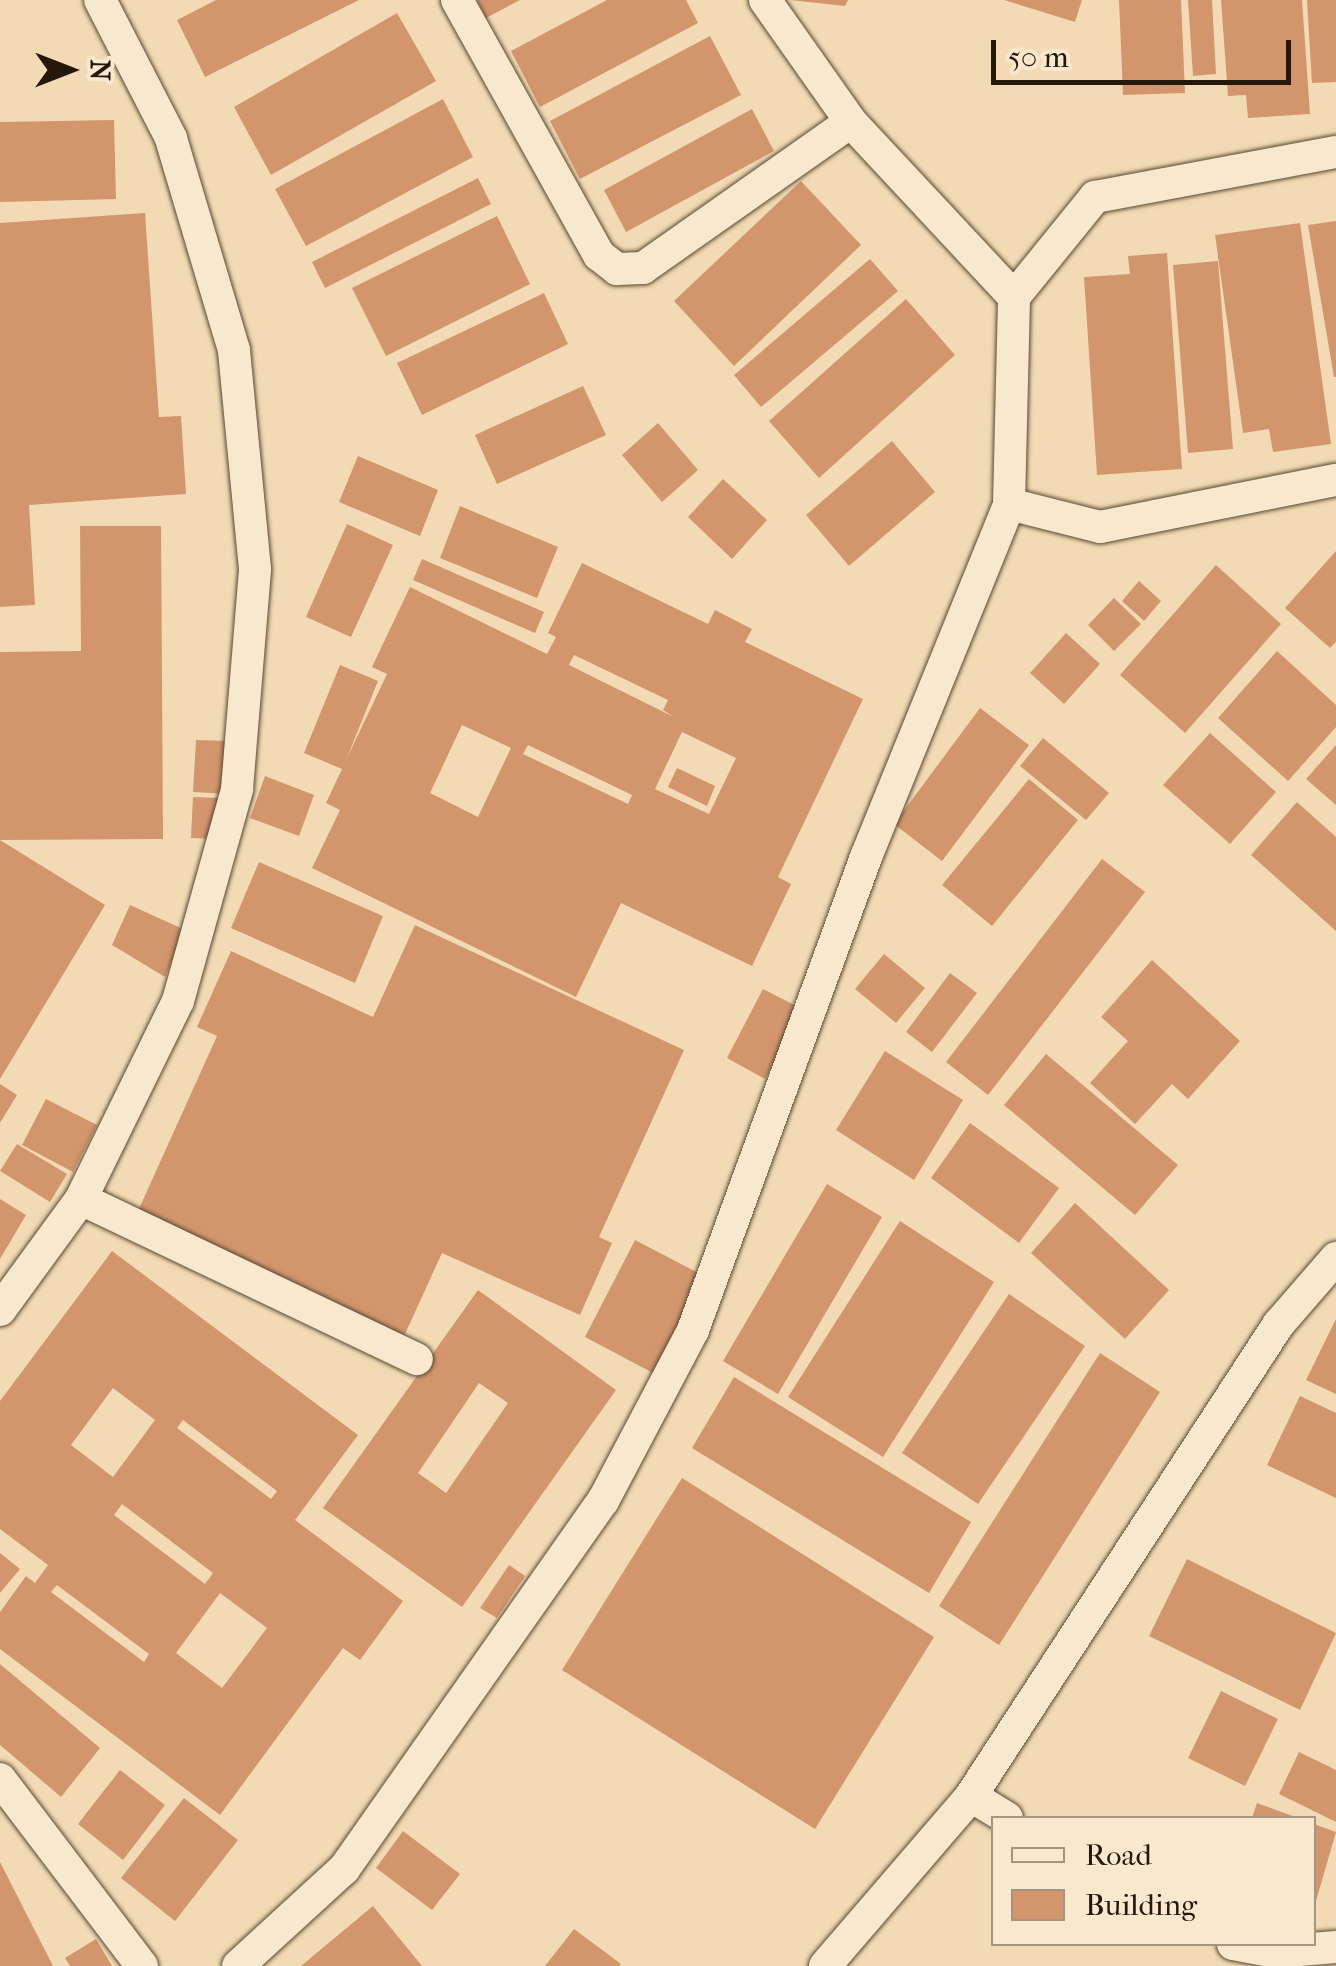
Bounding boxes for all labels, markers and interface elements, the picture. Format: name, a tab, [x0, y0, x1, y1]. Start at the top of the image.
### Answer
north arrow	[20, 20, 120, 120]
scale bar	[996, 20, 1296, 82]
text: 50 m	[1008, 40, 1069, 75]
text: N	[84, 59, 117, 81]
legend	[991, 1816, 1316, 1946]
text: Road	[1085, 1838, 1152, 1873]
text: Building	[1085, 1888, 1197, 1923]

